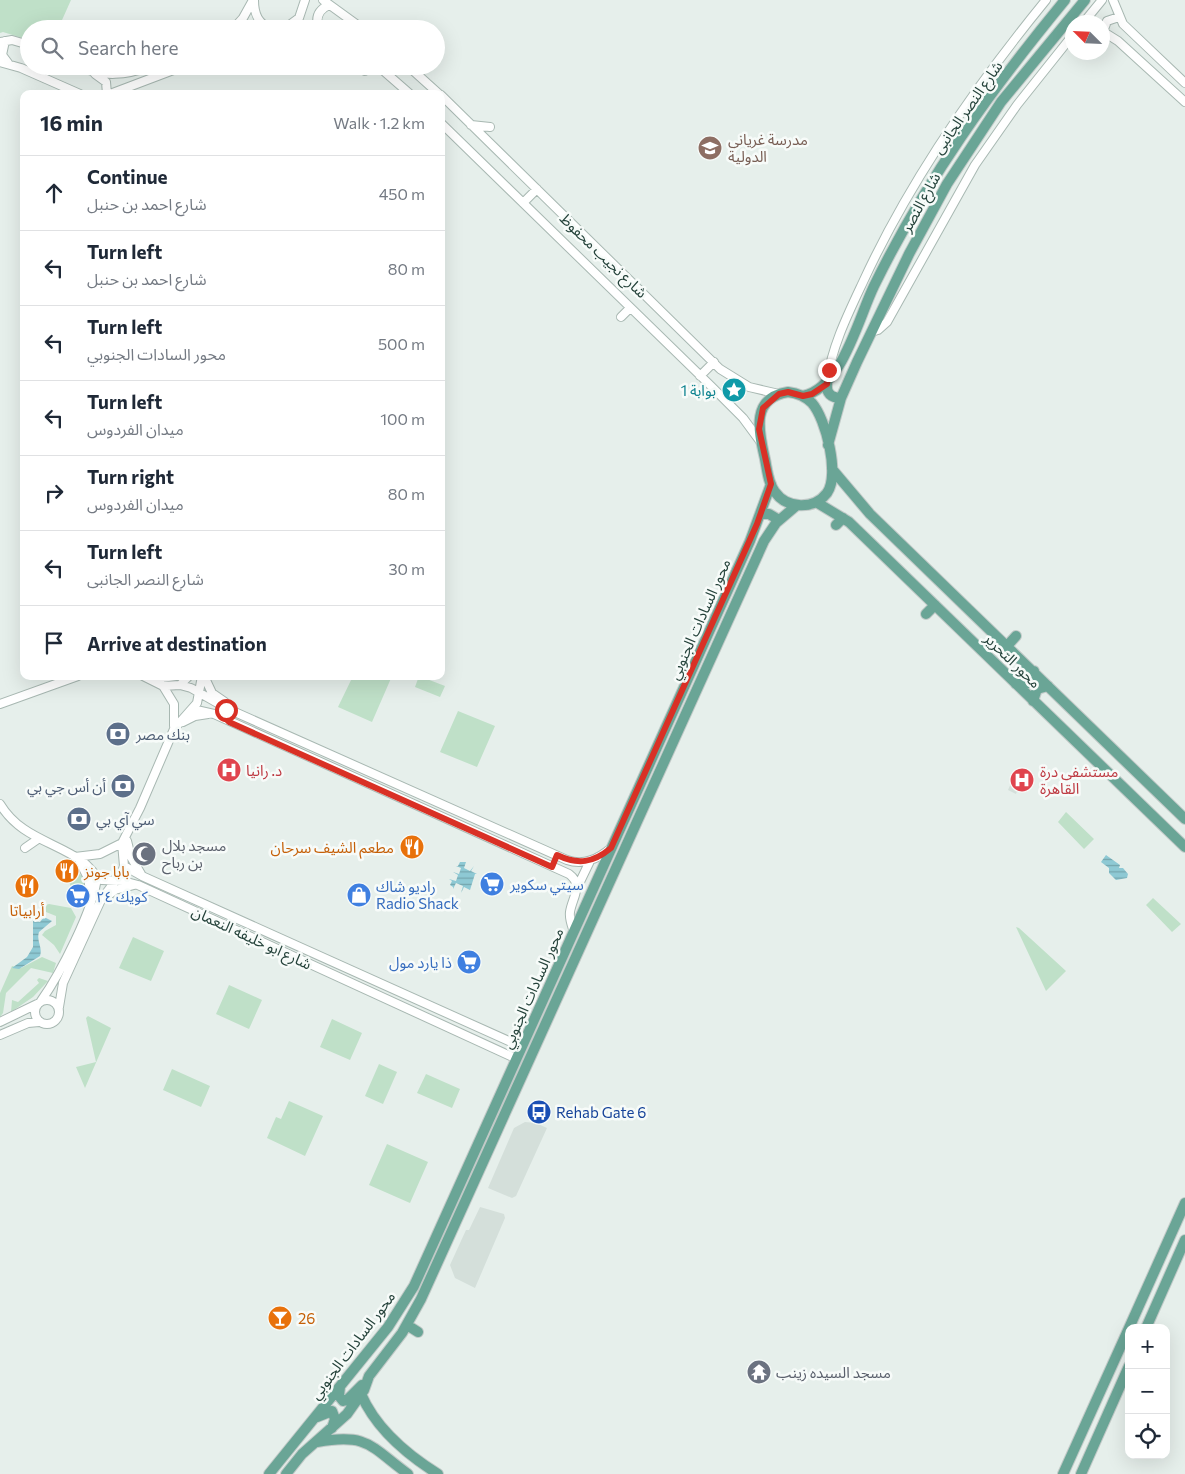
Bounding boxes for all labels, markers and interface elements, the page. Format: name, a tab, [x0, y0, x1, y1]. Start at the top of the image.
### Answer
north arrow	[1065, 15, 1110, 60]
search box	[20, 20, 445, 75]
icon: search	[38, 34, 66, 62]
text: Search here	[78, 36, 178, 59]
street label: شارع النصر الجانبى	[928, 57, 1009, 159]
text: 16 min	[40, 110, 103, 135]
text: Walk · 1.2 km	[333, 113, 425, 132]
place label: مدرسة غرياني الدولية	[728, 130, 808, 166]
school or university icon: مدرسة غرياني الدولية	[697, 135, 723, 161]
text: Continue	[87, 165, 167, 188]
street label: شارع النصر	[896, 169, 947, 238]
icon: ahead	[40, 179, 68, 207]
text: 450 m	[379, 184, 425, 203]
text: شارع احمد بن حنبل	[87, 194, 206, 213]
street label: شارع نجيب محفوظ	[554, 209, 652, 304]
text: Turn left	[87, 240, 162, 263]
icon: left	[40, 254, 68, 282]
text: 80 m	[388, 259, 425, 278]
text: شارع احمد بن حنبل	[87, 269, 206, 288]
text: Turn left	[87, 315, 162, 338]
icon: left	[40, 329, 68, 357]
text: 500 m	[378, 334, 425, 353]
text: محور السادات الجنوبي	[87, 344, 226, 363]
route end	[818, 359, 841, 382]
place icon: بوابة 1	[721, 377, 747, 403]
place label: بوابة 1	[681, 381, 716, 400]
text: Turn left	[87, 390, 162, 413]
icon: left	[40, 404, 68, 432]
text: 100 m	[380, 409, 425, 428]
text: ميدان الفردوس	[87, 419, 184, 438]
text: Turn right	[87, 465, 174, 488]
icon: right	[40, 479, 68, 507]
text: 80 m	[388, 484, 425, 503]
text: ميدان الفردوس	[87, 494, 184, 513]
text: Turn left	[87, 540, 162, 563]
icon: left	[40, 554, 68, 582]
street label: محور السادات الجنوبي	[664, 556, 737, 684]
text: 30 m	[388, 559, 425, 578]
text: شارع النصر الجانبى	[87, 569, 204, 588]
street label: محور التحرير	[980, 628, 1045, 692]
icon: arrive	[40, 629, 68, 657]
text: Arrive at destination	[87, 632, 267, 655]
route start	[215, 699, 238, 722]
bank icon: بنك مصر	[105, 721, 131, 747]
place label: بنك مصر	[135, 725, 190, 744]
hospital icon: د. رانيا	[216, 757, 242, 783]
place label: د. رانيا	[246, 761, 282, 780]
place label: مستشفى درة القاهرة	[1040, 762, 1118, 798]
hospital icon: مستشفى درة القاهرة	[1009, 767, 1035, 793]
bank icon: أن أس جي بي	[110, 773, 136, 799]
place label: أن أس جي بي	[27, 777, 106, 798]
bank icon: سي آي بي	[66, 806, 92, 832]
place label: سي آي بي	[96, 810, 155, 831]
restaurant icon: مطعم الشيف سرحان	[399, 834, 425, 860]
place label: مسجد بلال بن رباح	[162, 836, 226, 875]
place label: مطعم الشيف سرحان	[271, 838, 394, 859]
mosque icon: مسجد بلال بن رباح	[131, 841, 157, 867]
restaurant icon: بابا جونز	[54, 858, 80, 884]
place label: بابا جونز	[83, 862, 130, 881]
supermarket icon: سيتي سكوير	[479, 871, 505, 897]
restaurant icon: أرابياتا	[14, 873, 40, 899]
place label: سيتي سكوير	[509, 875, 584, 896]
place label: راديو شاك Radio Shack	[376, 877, 459, 912]
shop icon: راديو شاك Radio Shack	[346, 882, 372, 908]
supermarket icon: كويك ٢٤	[65, 883, 91, 909]
place label: كويك ٢٤	[96, 887, 148, 906]
place label: أرابياتا	[9, 901, 45, 920]
street label: شارع ابو خليفه النعمان	[188, 901, 315, 976]
street label: محور السادات الجنوبي	[497, 925, 570, 1053]
supermarket icon: ذا يارد مول	[456, 949, 482, 975]
place label: ذا يارد مول	[389, 953, 452, 972]
bus stop icon: Rehab Gate 6	[526, 1099, 552, 1125]
place label: Rehab Gate 6	[556, 1103, 646, 1121]
street label: محور السادات الجنوبي	[306, 1288, 401, 1405]
bar icon: 26	[267, 1305, 293, 1331]
place label: 26	[298, 1309, 315, 1327]
map controls	[1125, 1324, 1170, 1459]
button: +	[1125, 1324, 1170, 1369]
temple icon: مسجد السيده زينب	[746, 1359, 772, 1385]
place label: مسجد السيده زينب	[776, 1363, 891, 1382]
button: −	[1125, 1369, 1170, 1414]
button: locate	[1125, 1414, 1170, 1459]

